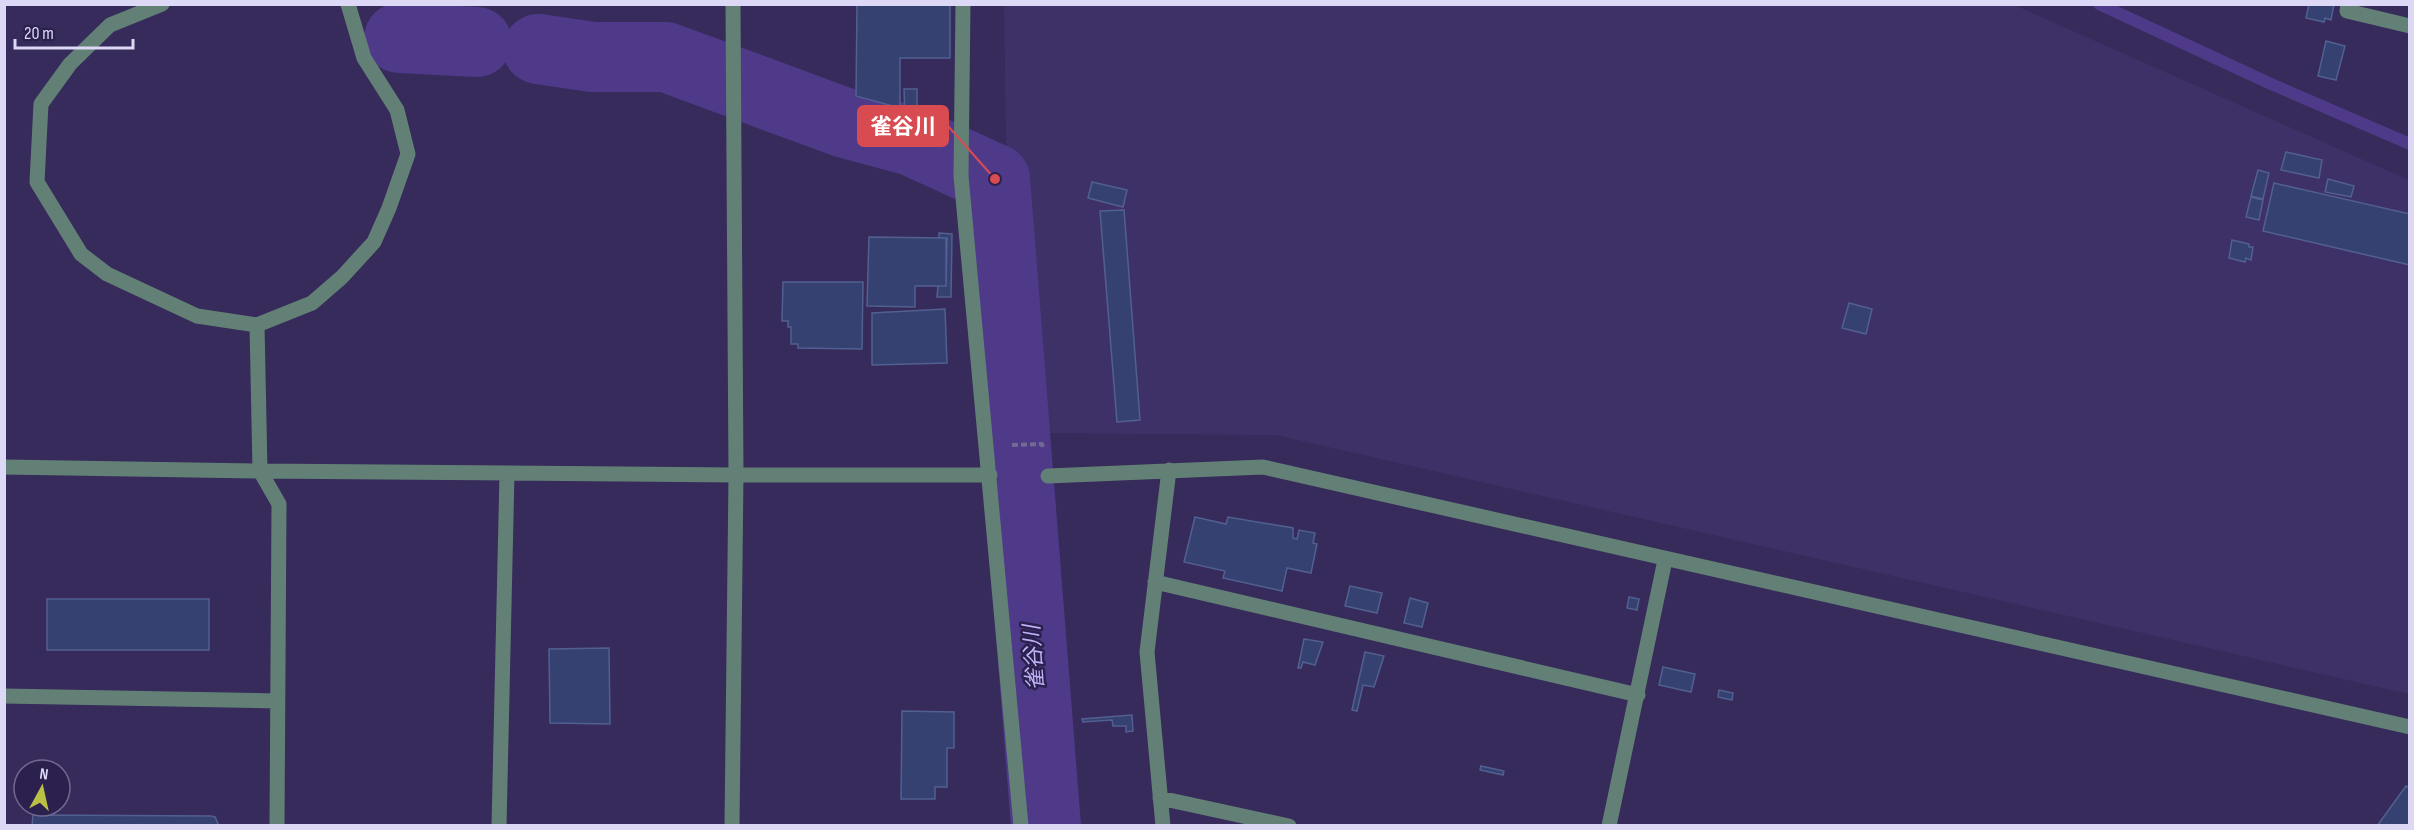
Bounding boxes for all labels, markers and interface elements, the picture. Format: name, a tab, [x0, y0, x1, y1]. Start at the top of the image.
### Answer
scale bar	[15, 12, 134, 50]
text: 20 m	[24, 23, 54, 44]
callout: 雀谷川	[858, 106, 948, 146]
text: 雀谷川	[870, 114, 936, 141]
water label: 雀谷川	[1019, 622, 1050, 692]
north arrow	[12, 758, 72, 818]
text: N	[38, 765, 49, 785]

